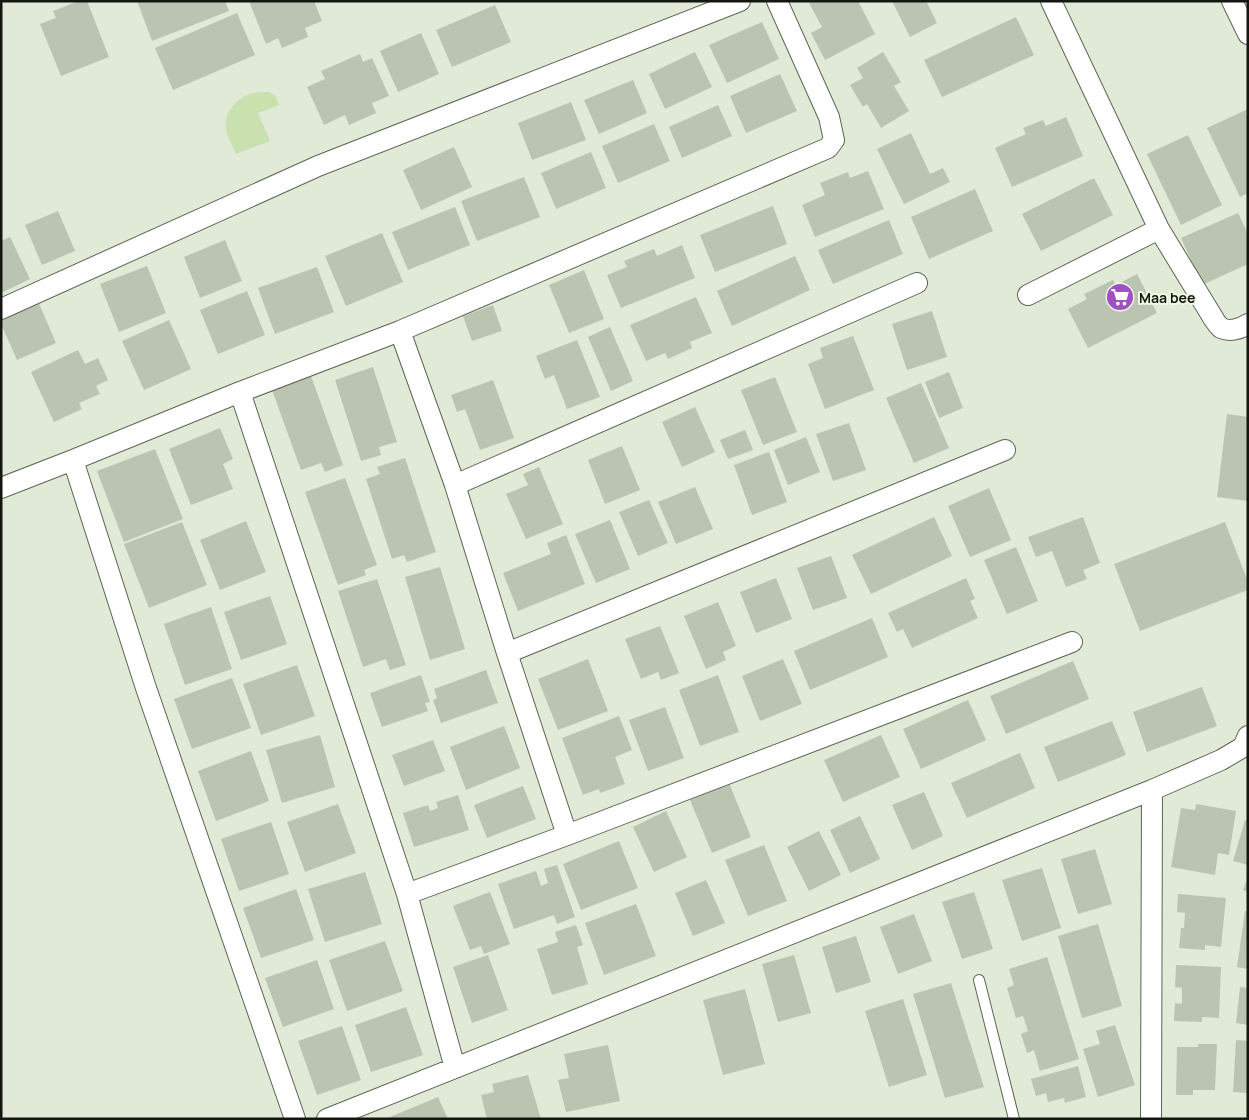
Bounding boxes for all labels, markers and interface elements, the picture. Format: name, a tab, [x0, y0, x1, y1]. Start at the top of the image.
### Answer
supermarket icon: Maa bee	[1105, 282, 1135, 312]
place label: Maa bee	[1139, 288, 1195, 307]

